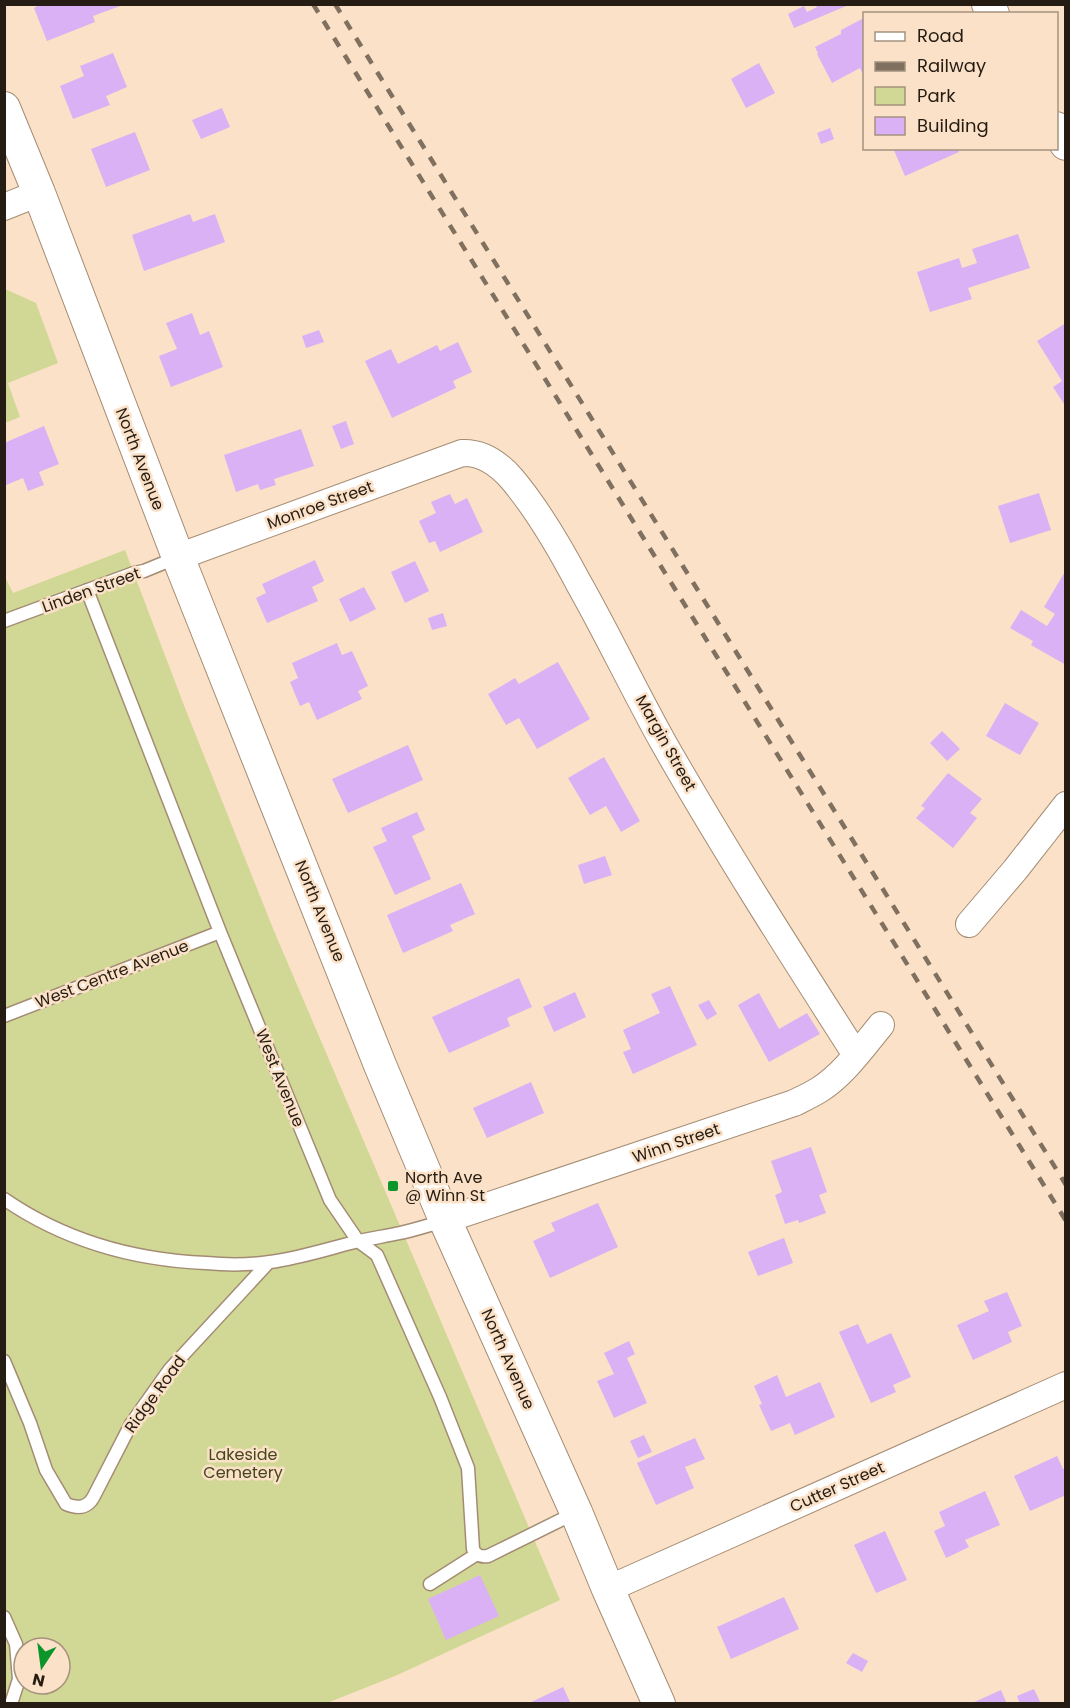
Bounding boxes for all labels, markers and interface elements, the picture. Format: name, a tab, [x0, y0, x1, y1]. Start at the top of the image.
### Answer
legend	[863, 12, 1058, 150]
text: Road	[917, 23, 964, 48]
text: Railway	[917, 53, 986, 78]
text: Park	[917, 83, 956, 108]
text: Building	[917, 113, 989, 138]
street label: North Avenue	[110, 405, 170, 514]
street label: Monroe Street	[264, 475, 376, 535]
street label: Linden Street	[39, 561, 144, 618]
street label: Margin Street	[630, 691, 702, 795]
street label: North Avenue	[289, 857, 351, 965]
street label: West Centre Avenue	[32, 934, 192, 1014]
street label: West Avenue	[250, 1025, 310, 1131]
street label: Winn Street	[629, 1117, 723, 1169]
place label: North Ave @ Winn St	[405, 1166, 485, 1207]
marker: North Ave @ Winn St	[386, 1179, 400, 1193]
street label: North Avenue	[476, 1305, 540, 1413]
street label: Ridge Road	[119, 1350, 191, 1438]
park label: Lakeside Cemetery	[203, 1443, 283, 1484]
street label: Cutter Street	[786, 1456, 888, 1518]
north arrow	[12, 1636, 72, 1696]
text: N	[30, 1668, 47, 1693]

